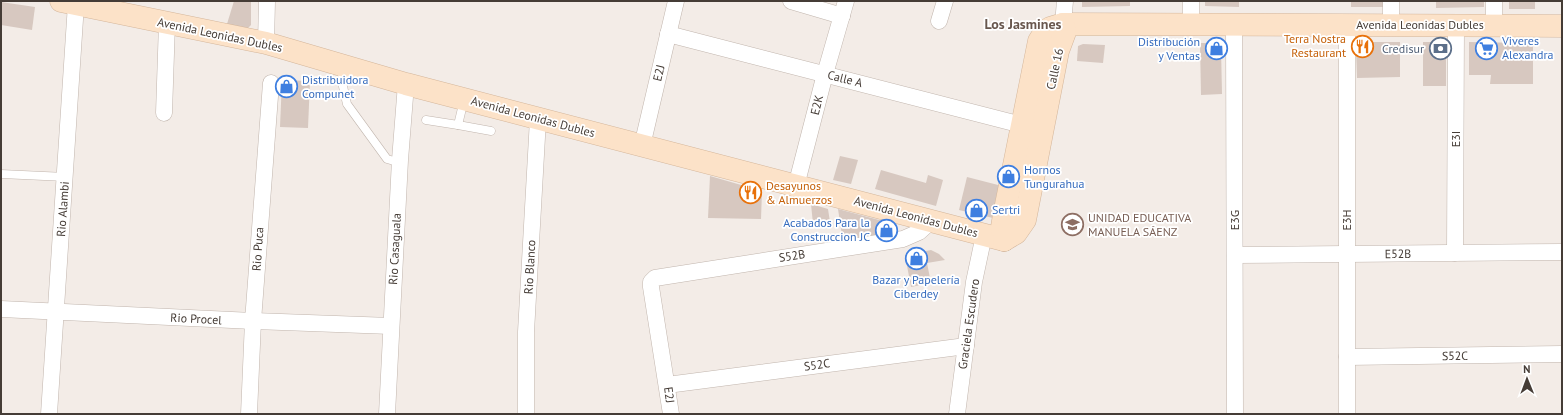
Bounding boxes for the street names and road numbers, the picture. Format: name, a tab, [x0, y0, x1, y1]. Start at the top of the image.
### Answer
street label: Avenida Leonidas Dubles	[156, 14, 284, 55]
street label: Avenida Leonidas Dubles	[1356, 17, 1484, 32]
street label: Calle 16	[1043, 47, 1066, 91]
street label: E2J	[649, 63, 668, 83]
street label: Calle A	[826, 67, 864, 90]
street label: Avenida Leonidas Dubles	[470, 93, 597, 140]
street label: E2K	[807, 93, 826, 117]
street label: E3I	[1448, 131, 1463, 147]
street label: Rio Alambi	[53, 181, 72, 237]
street label: Avenida Leonidas Dubles	[853, 193, 980, 240]
street label: E3H	[1339, 209, 1354, 231]
street label: E3G	[1227, 210, 1242, 230]
street label: Rio Casaguala	[385, 213, 404, 285]
street label: Rio Puca	[248, 226, 267, 271]
street label: Rio Blanco	[521, 239, 538, 295]
street label: S52B	[778, 246, 806, 265]
street label: E52B	[1385, 246, 1411, 261]
street label: Graciela Escudero	[955, 278, 982, 370]
street label: Rio Procel	[170, 310, 223, 327]
street label: S52C	[1442, 348, 1468, 363]
street label: S52C	[803, 355, 831, 374]
street label: E2J	[661, 386, 678, 404]

